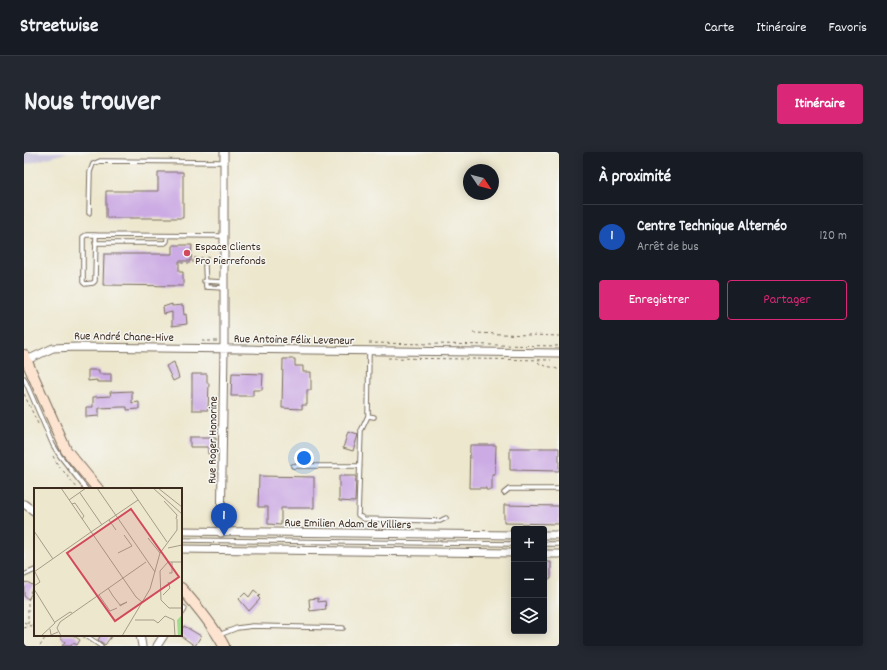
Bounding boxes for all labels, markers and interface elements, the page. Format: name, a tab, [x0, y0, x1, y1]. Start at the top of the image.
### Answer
text: Streetwise	[20, 14, 98, 41]
text: Carte	[704, 18, 734, 38]
text: Itinéraire	[756, 18, 806, 38]
text: Favoris	[828, 18, 867, 38]
text: Nous trouver	[24, 84, 160, 124]
button: Itinéraire	[777, 84, 863, 124]
north arrow	[463, 164, 499, 200]
text: À proximité	[599, 166, 671, 190]
text: Centre Technique Alternéo	[637, 216, 787, 238]
text: 1	[611, 227, 613, 246]
text: 120 m	[819, 227, 847, 246]
text: Arrêt de bus	[637, 238, 699, 257]
place label: Espace Clients Pro Pierrefonds	[195, 239, 266, 270]
marker: Espace Clients Pro Pierrefonds	[182, 248, 192, 258]
button: Enregistrer	[599, 280, 719, 320]
button: Partager	[727, 280, 847, 320]
street label: Rue André Chane-Hive	[74, 328, 174, 347]
street label: Rue Antoine Félix Leveneur	[234, 331, 355, 350]
street label: Rue Roger Honorine	[204, 396, 223, 484]
your location	[294, 448, 314, 468]
inset map	[34, 488, 182, 636]
pin: 1	[211, 503, 237, 536]
street label: Rue Emilien Adam de Villiers	[284, 515, 411, 534]
map controls	[511, 526, 547, 634]
button: +	[511, 526, 547, 562]
button: −	[511, 562, 547, 598]
button: layers	[511, 598, 547, 634]

